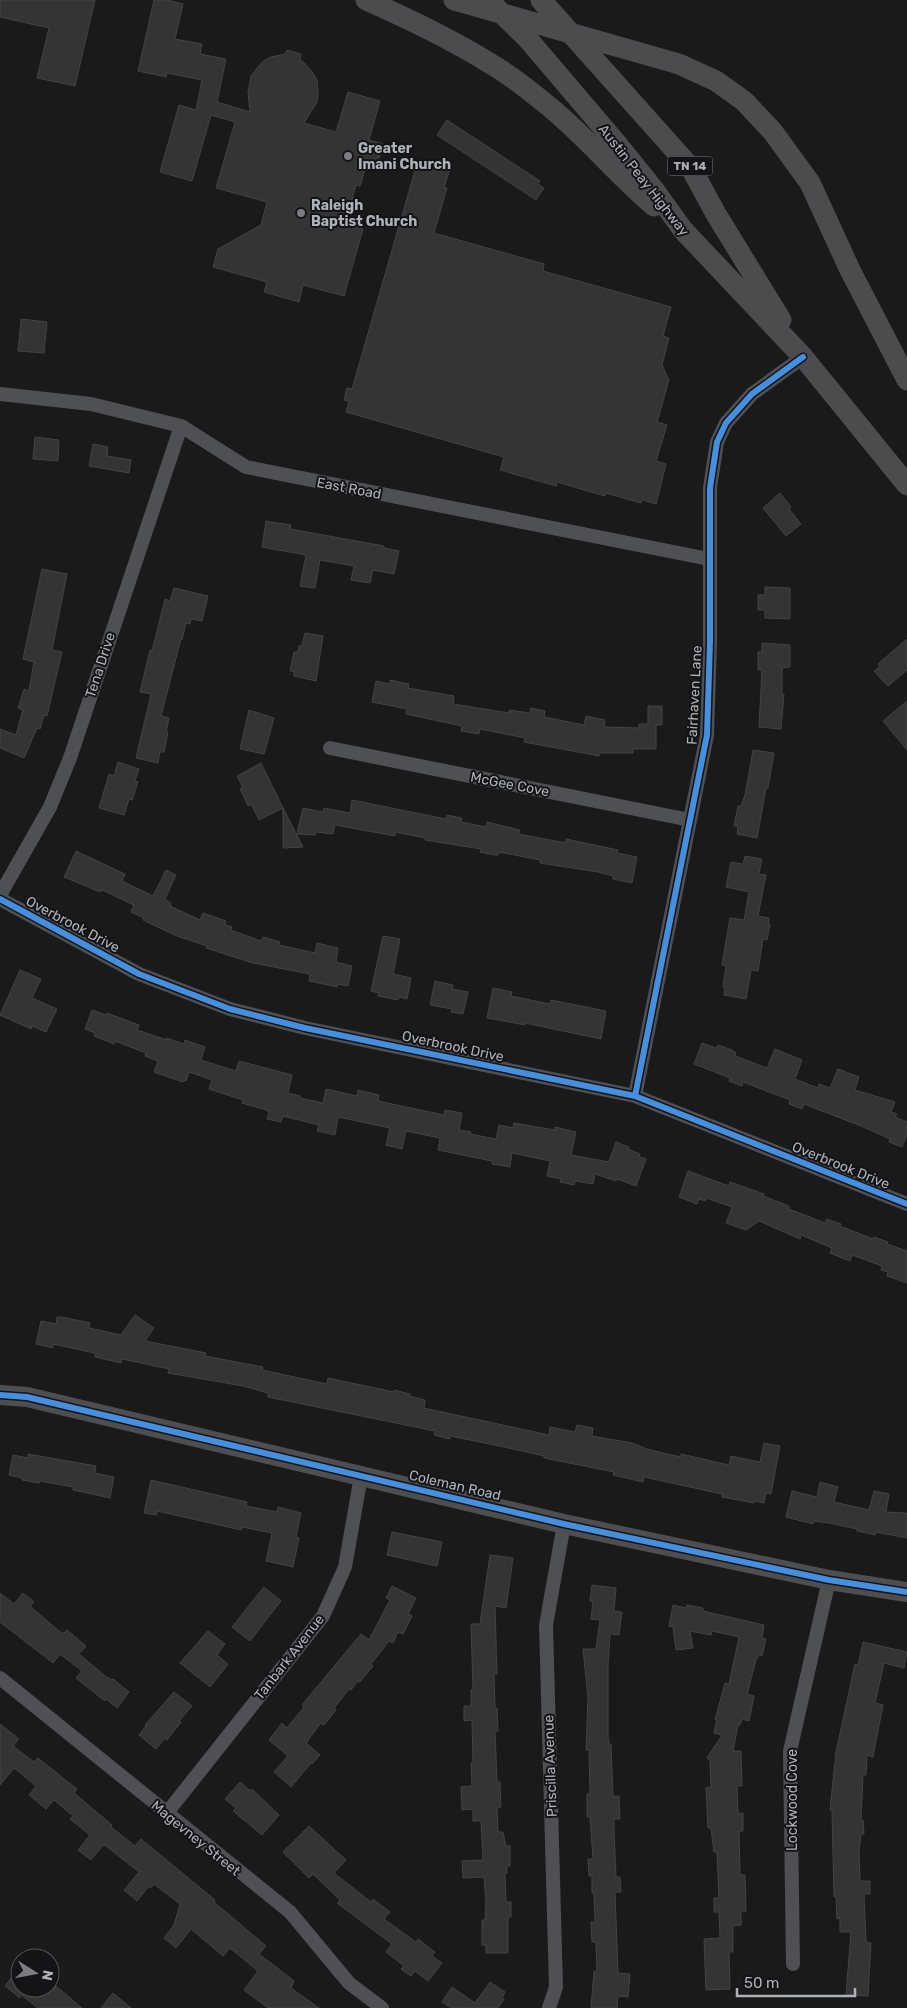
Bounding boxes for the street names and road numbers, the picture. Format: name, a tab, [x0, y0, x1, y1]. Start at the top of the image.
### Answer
street label: Austin Peay Highway	[595, 121, 693, 240]
road number: TN 14	[668, 157, 712, 176]
street label: East Road	[315, 474, 383, 503]
street label: Tena Drive	[82, 630, 119, 700]
street label: Fairhaven Lane	[683, 645, 706, 745]
street label: McGee Cove	[469, 769, 551, 800]
street label: Overbrook Drive	[23, 893, 123, 956]
street label: Overbrook Drive	[400, 1027, 506, 1066]
street label: Overbrook Drive	[789, 1138, 892, 1193]
street label: Coleman Road	[407, 1467, 503, 1504]
street label: Tanbark Avenue	[251, 1611, 328, 1703]
street label: Priscilla Avenue	[540, 1714, 561, 1818]
street label: Lockwood Cove	[784, 1749, 801, 1851]
street label: Magevney Street	[148, 1797, 244, 1880]

